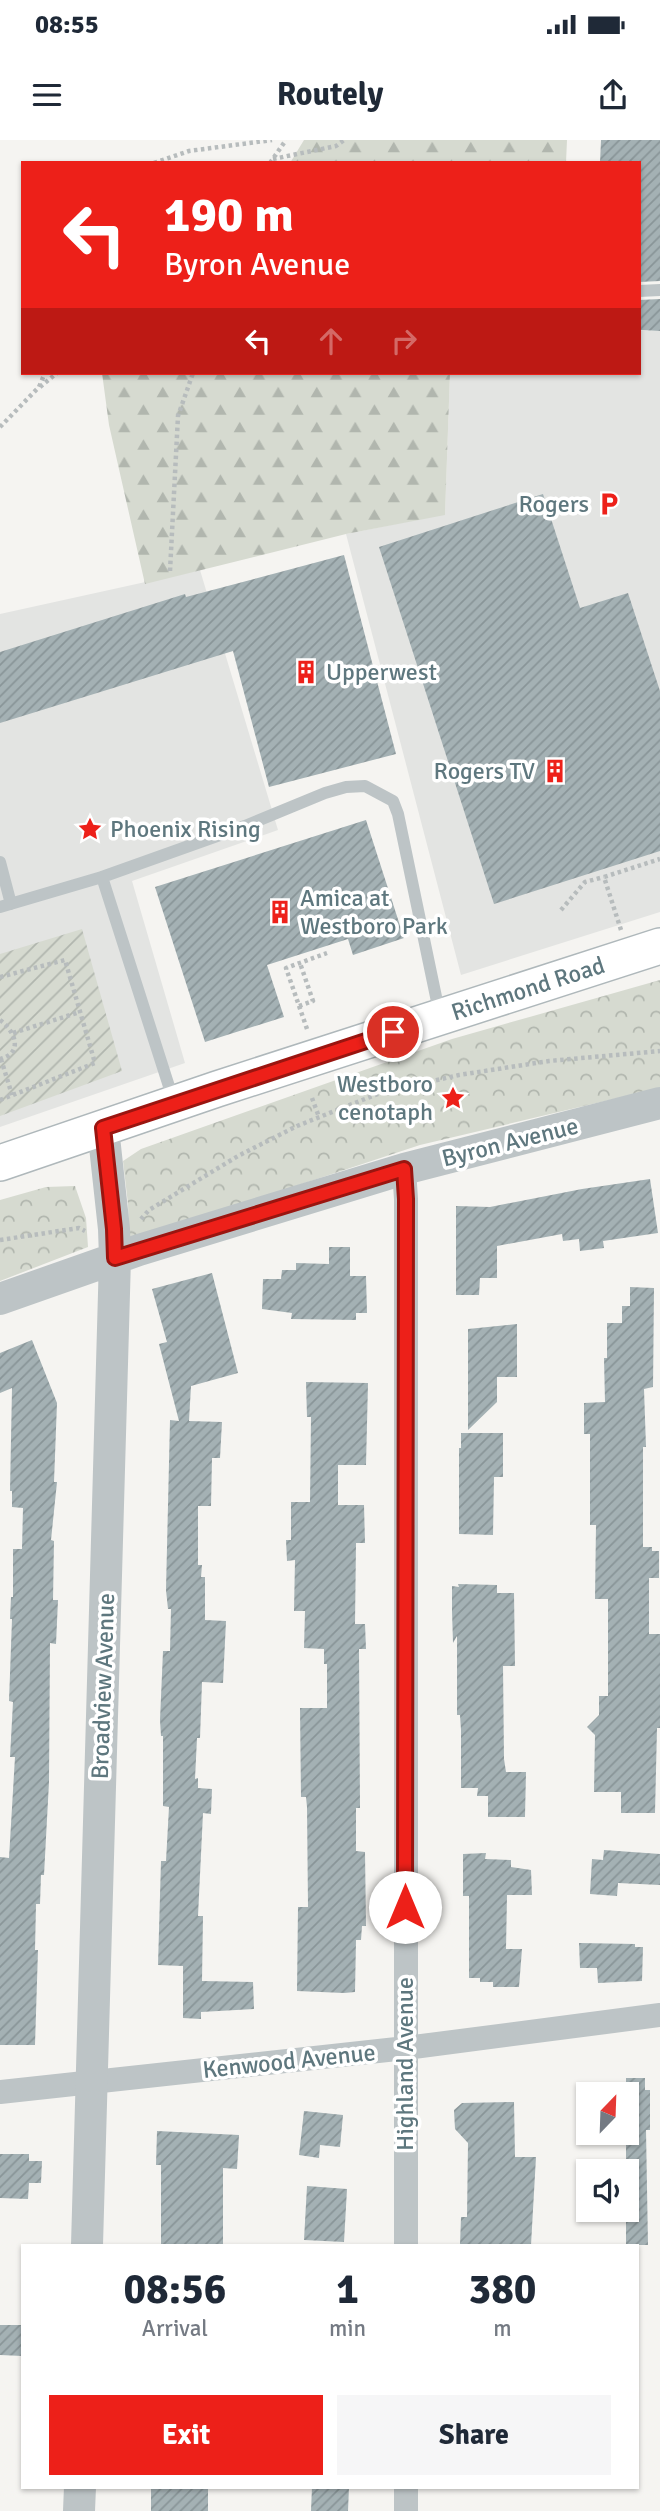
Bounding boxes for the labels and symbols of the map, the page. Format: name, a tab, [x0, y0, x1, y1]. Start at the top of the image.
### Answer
place label: Rogers	[518, 489, 589, 519]
parking icon: Rogers	[595, 490, 623, 518]
place label: Upperwest	[326, 657, 437, 687]
building icon: Upperwest	[292, 658, 320, 686]
place label: Rogers TV	[434, 756, 535, 786]
building icon: Rogers TV	[541, 757, 569, 785]
place label: Phoenix Rising	[110, 814, 261, 844]
place icon: Phoenix Rising	[76, 815, 104, 843]
place label: Amica at Westboro Park	[300, 883, 448, 941]
building icon: Amica at Westboro Park	[266, 898, 294, 926]
street label: Richmond Road	[447, 950, 608, 1027]
pin	[363, 1002, 423, 1062]
place label: Westboro cenotaph	[337, 1069, 433, 1127]
place icon: Westboro cenotaph	[439, 1084, 467, 1112]
street label: Byron Avenue	[439, 1111, 581, 1173]
street label: Broadview Avenue	[85, 1592, 121, 1780]
position arrow	[368, 1870, 442, 1944]
street label: Highland Avenue	[390, 1977, 420, 2151]
street label: Kenwood Avenue	[201, 2037, 377, 2085]
north arrow	[576, 2082, 639, 2146]

